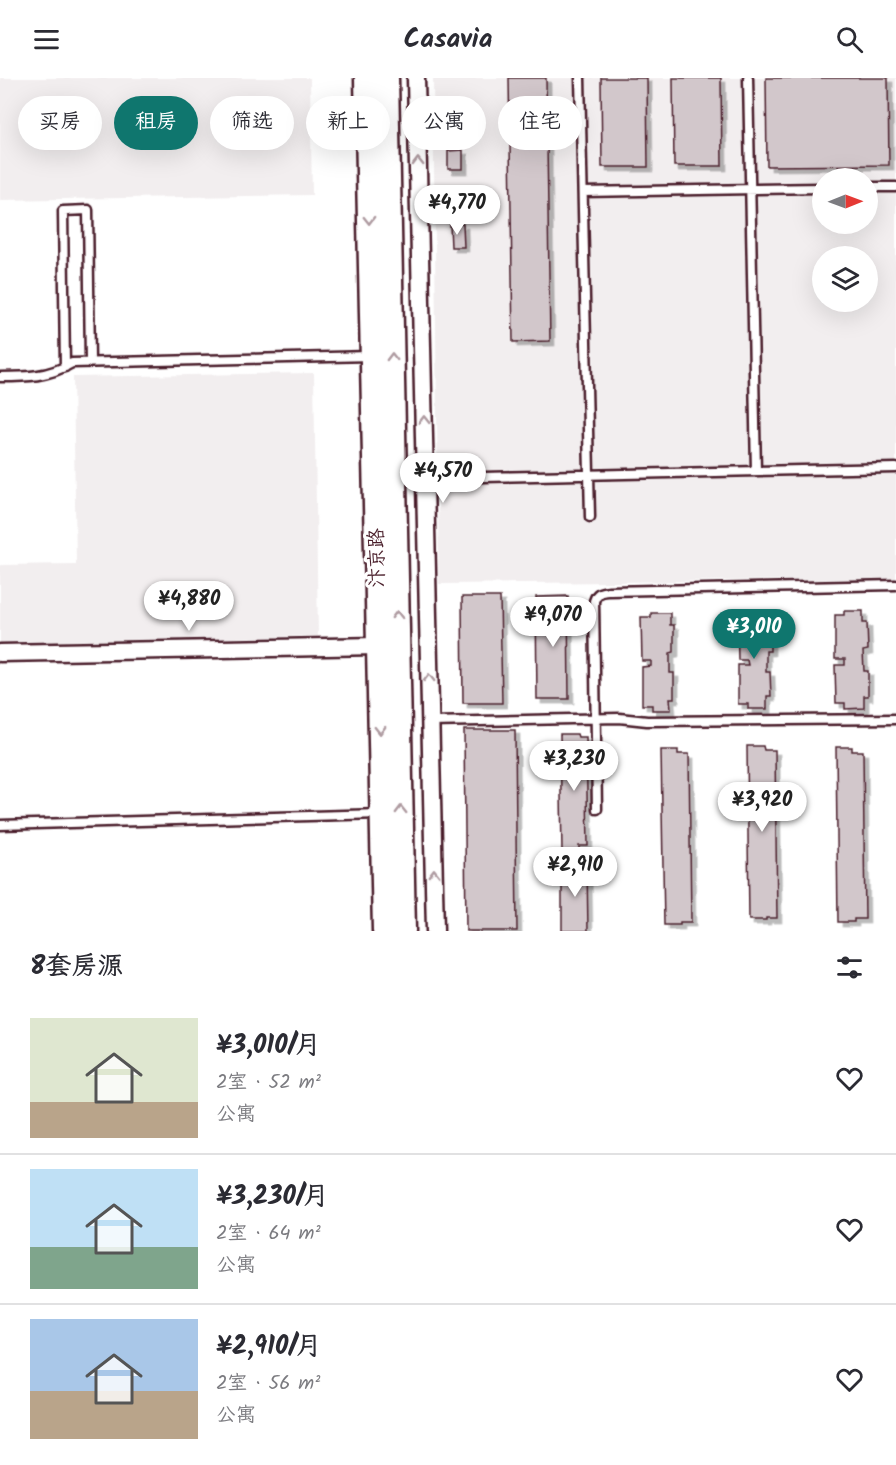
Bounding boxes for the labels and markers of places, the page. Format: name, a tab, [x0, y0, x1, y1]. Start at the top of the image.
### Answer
pin: ¥4,770	[408, 185, 506, 236]
pin: ¥4,570	[394, 453, 492, 504]
pin: ¥4,880	[140, 581, 238, 632]
pin: ¥9,070	[504, 597, 602, 648]
pin: ¥3,010	[705, 609, 803, 660]
pin: ¥3,230	[525, 741, 623, 792]
pin: ¥3,920	[713, 782, 811, 833]
pin: ¥2,910	[526, 847, 624, 898]

